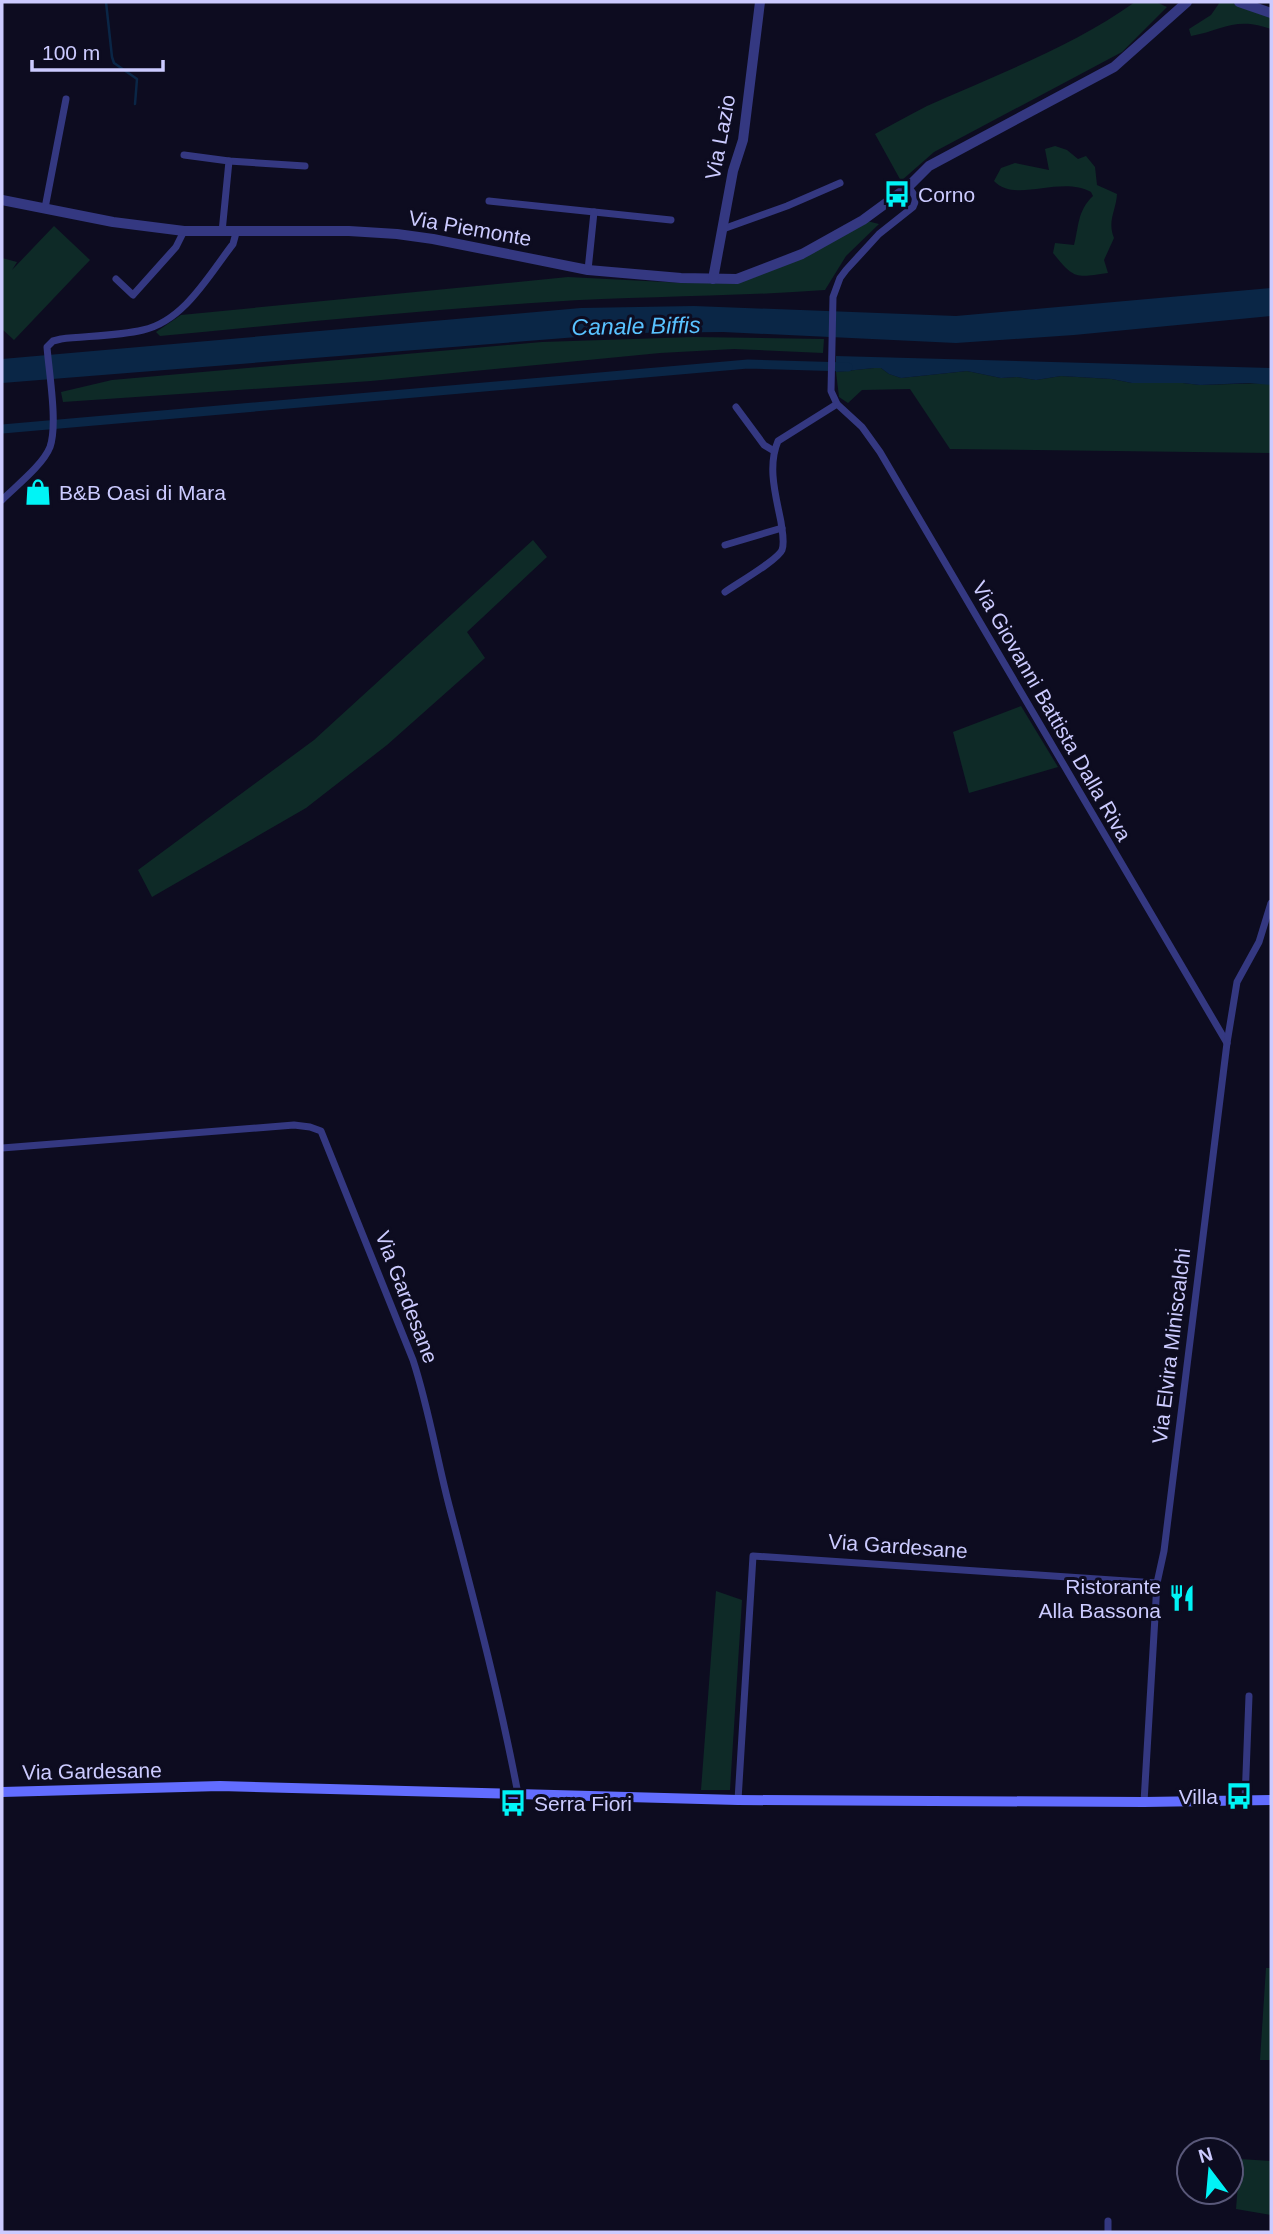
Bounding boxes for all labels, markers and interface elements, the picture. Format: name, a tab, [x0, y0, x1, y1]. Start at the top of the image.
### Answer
scale bar	[32, 28, 163, 72]
text: 100 m	[42, 41, 100, 64]
street label: Via Lazio	[701, 93, 739, 181]
bus stop icon: Corno	[882, 179, 912, 209]
place label: Corno	[918, 183, 975, 206]
street label: Via Piemonte	[407, 206, 533, 250]
water label: Canale Biffis	[571, 312, 701, 340]
shop icon: B&B Oasi di Mara	[23, 477, 53, 507]
place label: B&B Oasi di Mara	[59, 481, 226, 504]
street label: Via Giovanni Battista Dalla Riva	[968, 577, 1136, 845]
street label: Via Gardesane	[371, 1228, 443, 1366]
street label: Via Elvira Miniscalchi	[1148, 1247, 1194, 1445]
street label: Via Gardesane	[828, 1530, 968, 1562]
place label: Ristorante Alla Bassona	[1038, 1575, 1161, 1622]
restaurant icon: Ristorante Alla Bassona	[1167, 1583, 1197, 1613]
street label: Via Gardesane	[22, 1758, 162, 1784]
bus stop icon: Villa	[1224, 1781, 1254, 1811]
place label: Villa	[1179, 1785, 1218, 1808]
bus stop icon: Serra Fiori	[498, 1788, 528, 1818]
place label: Serra Fiori	[534, 1792, 632, 1815]
north arrow	[1175, 2136, 1245, 2206]
text: N	[1196, 2143, 1215, 2167]

